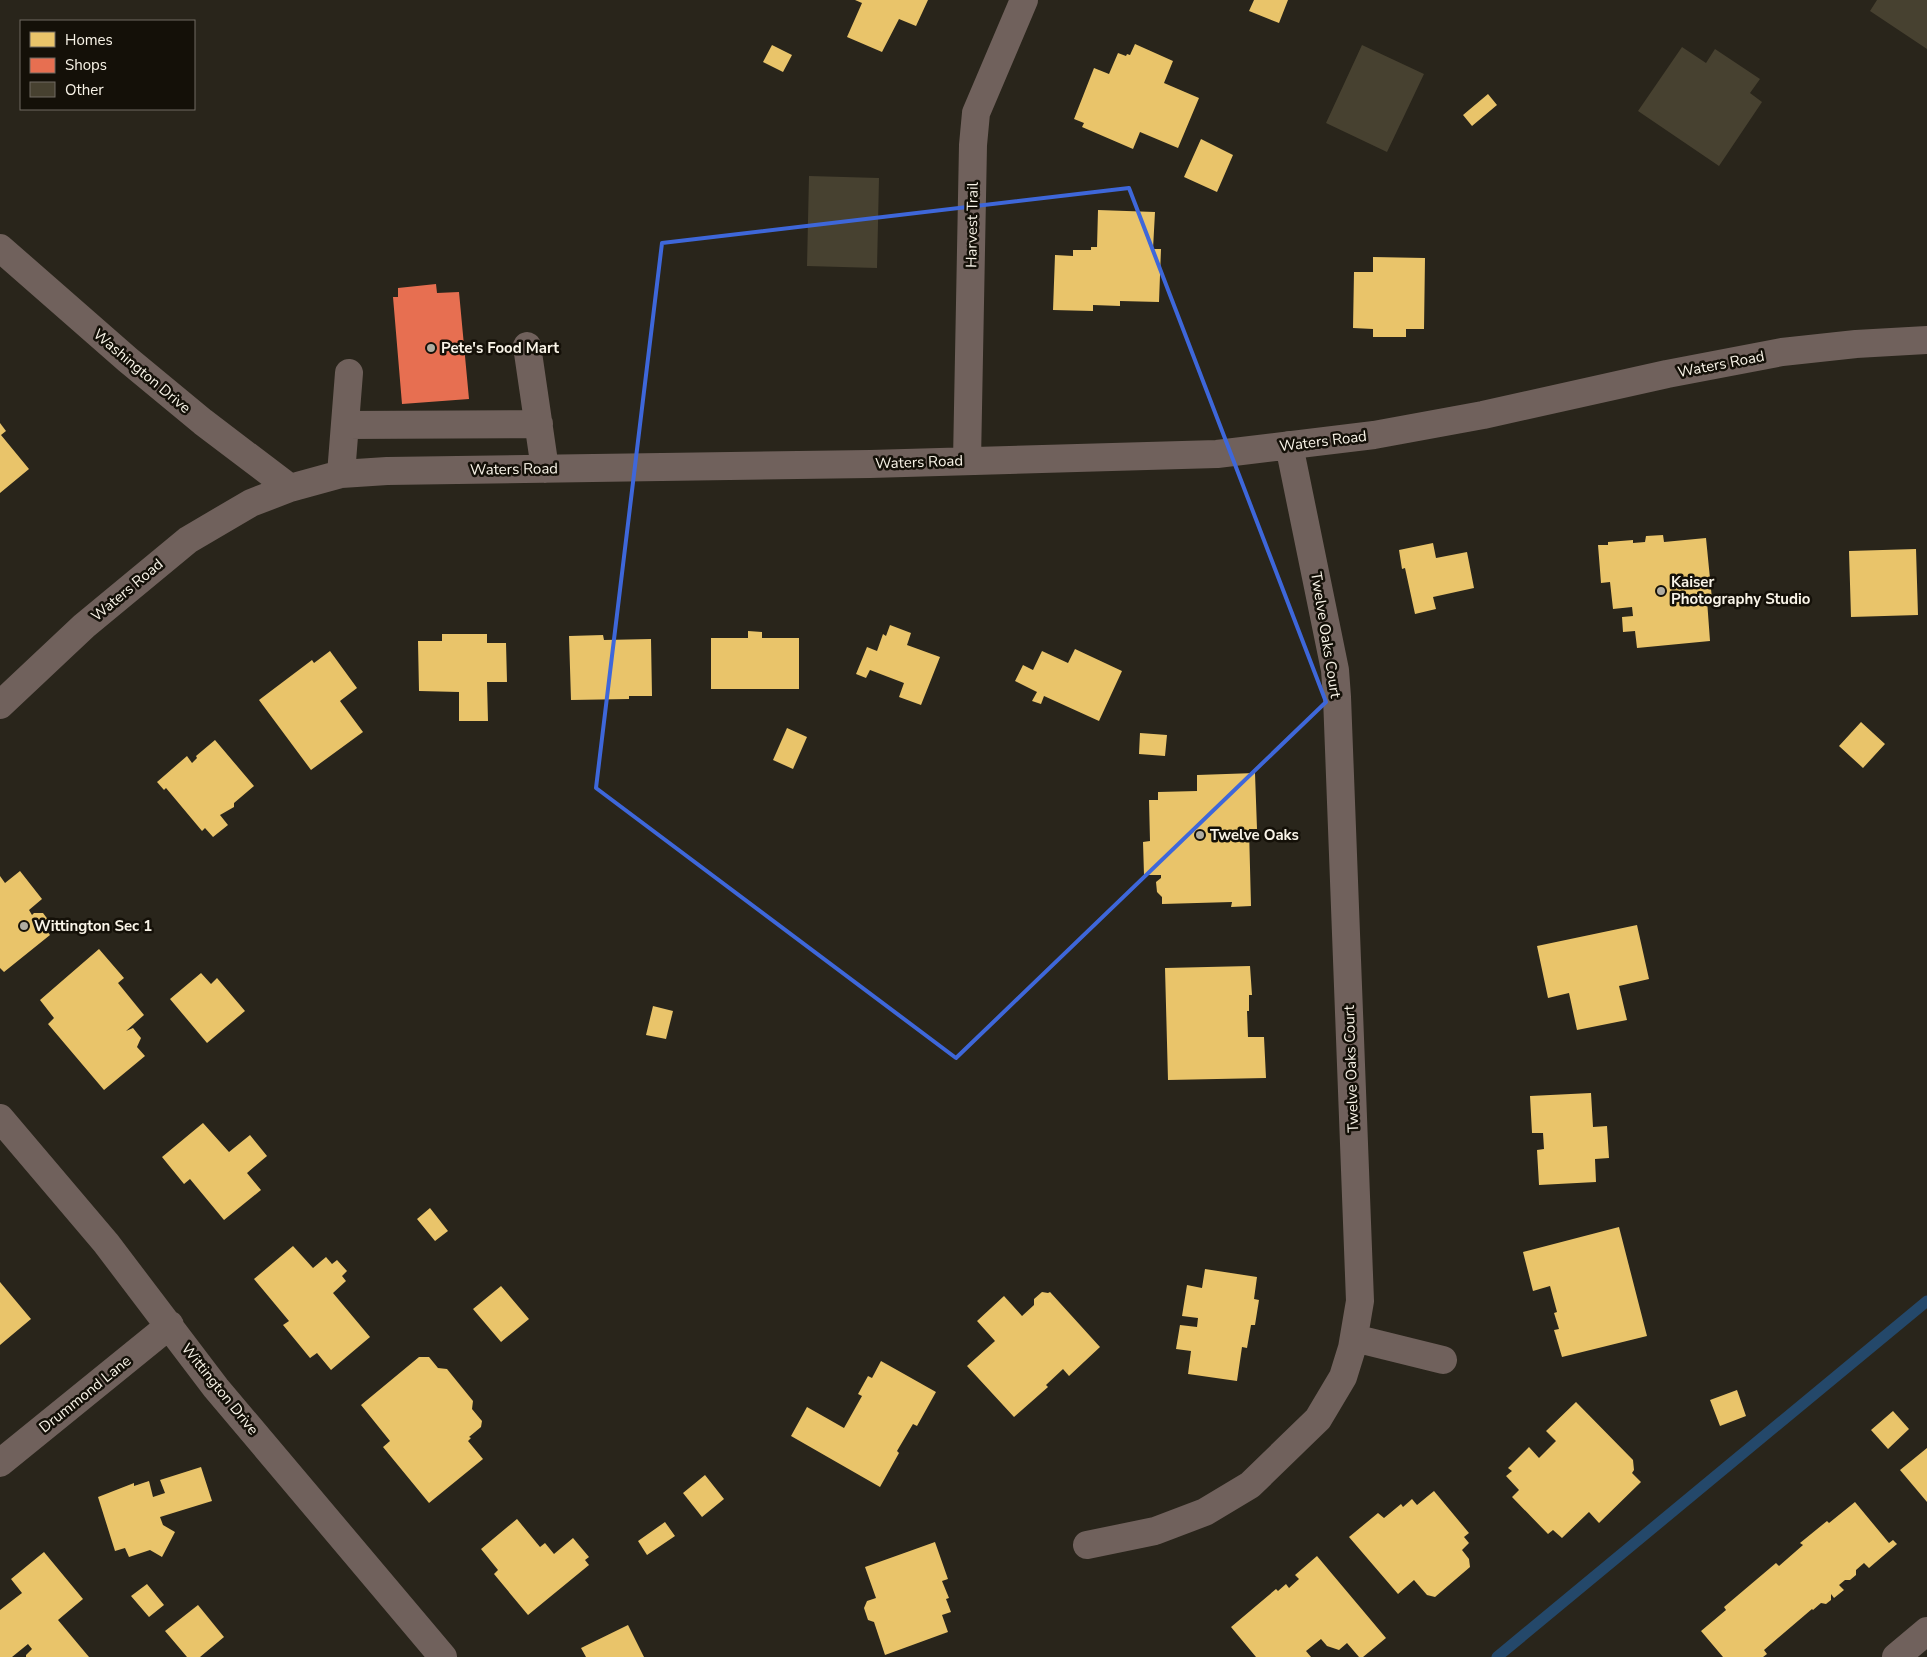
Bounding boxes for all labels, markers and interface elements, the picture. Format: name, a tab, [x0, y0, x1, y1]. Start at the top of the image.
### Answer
legend	[20, 20, 195, 110]
text: Homes	[65, 30, 113, 50]
text: Shops	[65, 55, 107, 75]
text: Other	[65, 80, 104, 100]
street label: Harvest Trail	[961, 181, 983, 268]
street label: Washington Drive	[89, 324, 195, 418]
place label: Pete's Food Mart	[441, 338, 559, 358]
marker: Pete's Food Mart	[425, 342, 437, 354]
street label: Waters Road	[1676, 346, 1766, 382]
street label: Waters Road	[1278, 426, 1368, 456]
street label: Waters Road	[875, 450, 963, 474]
street label: Waters Road	[470, 458, 558, 480]
street label: Waters Road	[87, 554, 167, 626]
street label: Twelve Oaks Court	[1306, 570, 1346, 700]
place label: Kaiser Photography Studio	[1671, 572, 1811, 609]
marker: Kaiser Photography Studio	[1655, 585, 1667, 597]
place label: Twelve Oaks	[1210, 825, 1299, 845]
marker: Twelve Oaks	[1194, 829, 1206, 841]
place label: Wittington Sec 1	[34, 916, 152, 936]
marker: Wittington Sec 1	[18, 920, 30, 932]
street label: Twelve Oaks Court	[1339, 1004, 1363, 1133]
street label: Wittington Drive	[177, 1339, 263, 1439]
street label: Drummond Lane	[35, 1351, 135, 1437]

